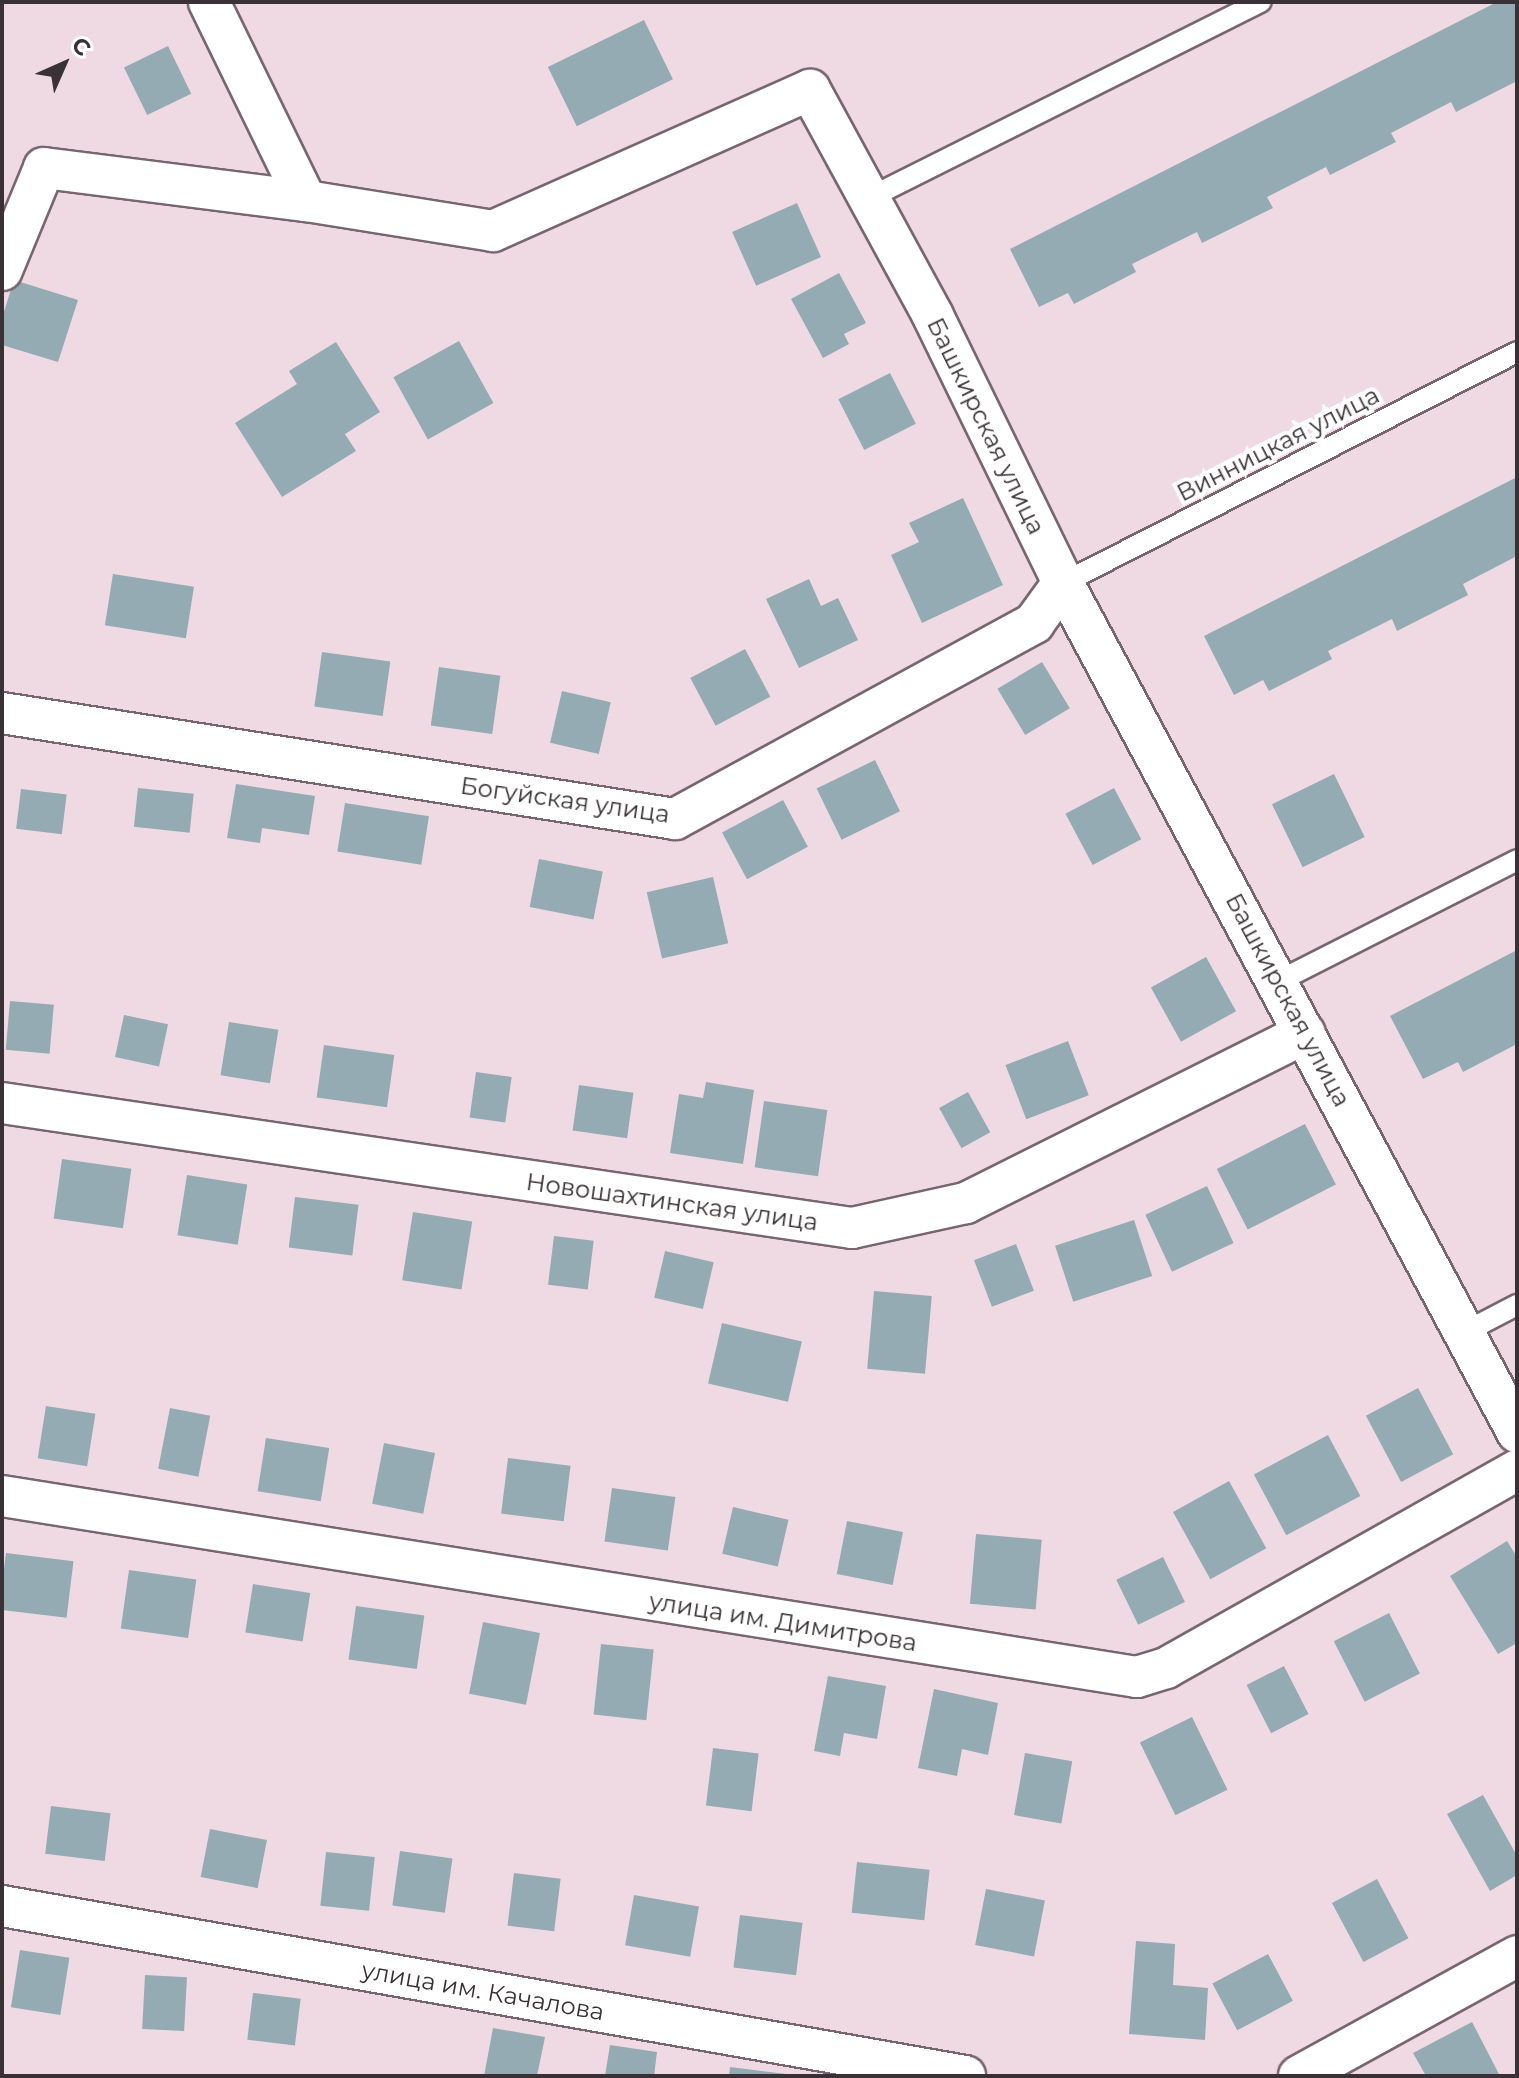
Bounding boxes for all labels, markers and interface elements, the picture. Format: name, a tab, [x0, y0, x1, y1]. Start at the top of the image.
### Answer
north arrow	[24, 24, 104, 104]
text: С	[66, 31, 97, 62]
street label: Башкирская улица	[921, 313, 1051, 539]
street label: Винницкая улица	[1172, 380, 1384, 508]
street label: Богуйская улица	[459, 771, 671, 829]
street label: Башкирская улица	[1220, 888, 1356, 1112]
street label: Новошахтинская улица	[524, 1167, 820, 1237]
street label: улица им. Димитрова	[647, 1587, 919, 1657]
street label: улица им. Качалова	[359, 1955, 607, 2027]

